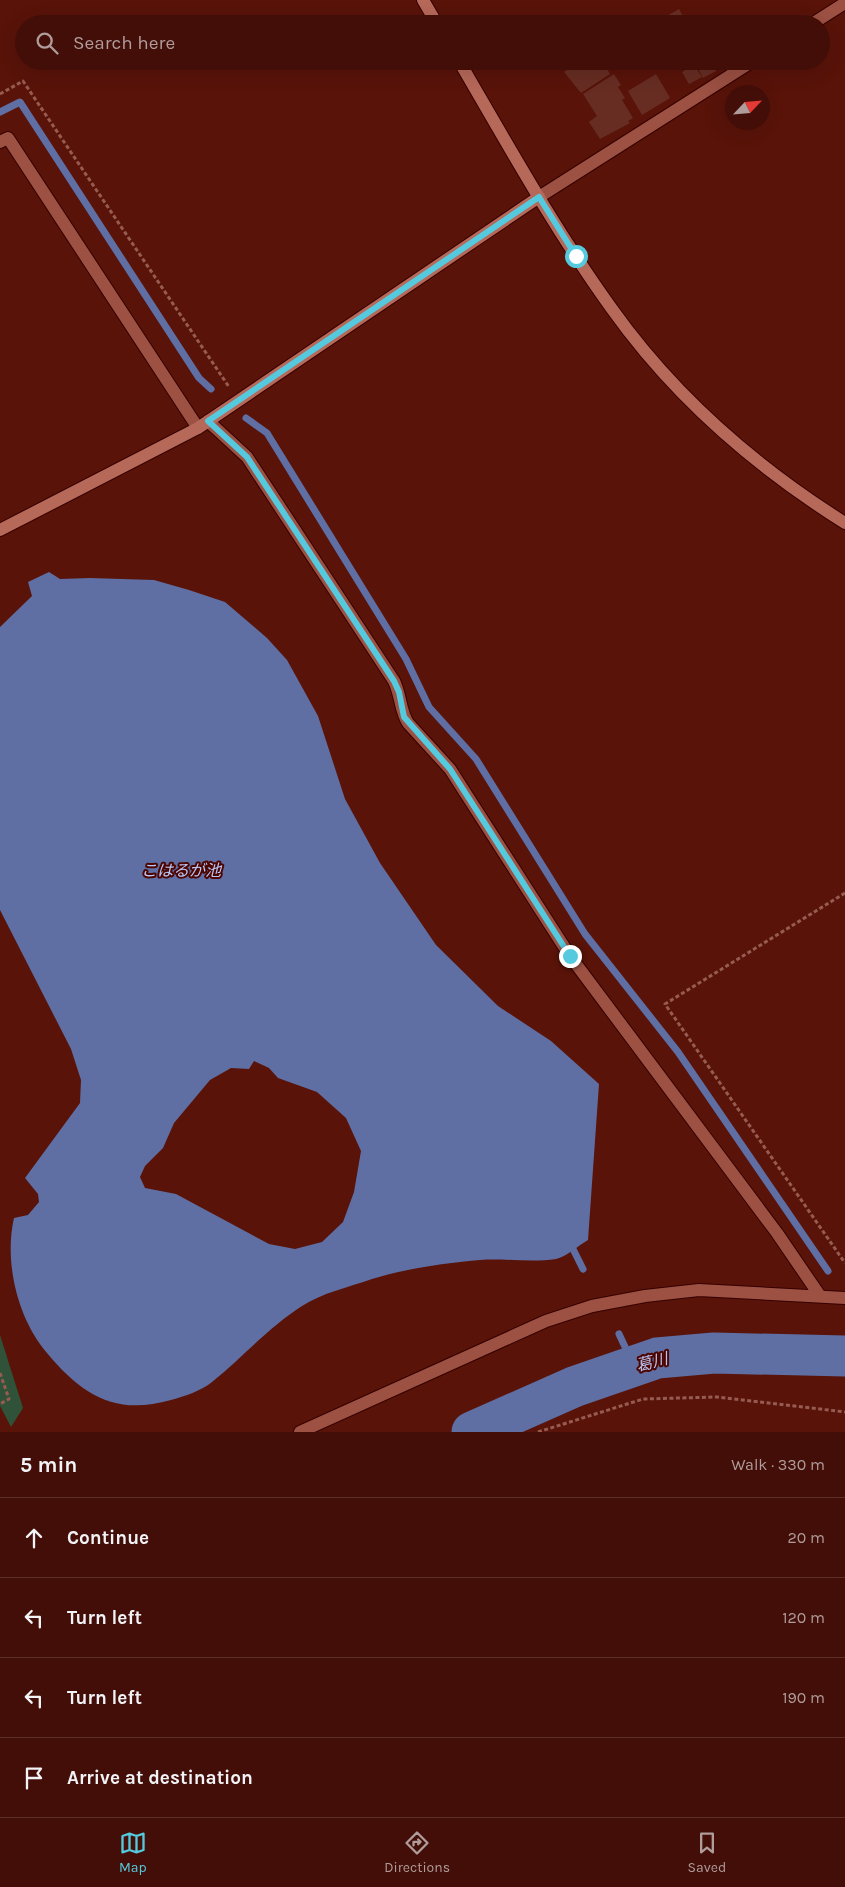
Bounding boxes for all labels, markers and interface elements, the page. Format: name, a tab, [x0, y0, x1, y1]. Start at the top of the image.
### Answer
search box	[15, 15, 830, 70]
icon: search	[33, 29, 61, 57]
text: Search here	[73, 32, 175, 54]
north arrow	[725, 85, 770, 130]
route start	[565, 245, 588, 268]
water label: こはるが池	[141, 861, 223, 880]
route end	[559, 945, 582, 968]
water label: 葛川	[634, 1348, 672, 1375]
text: 5 min	[20, 1453, 77, 1477]
text: Walk · 330 m	[731, 1455, 825, 1474]
icon: ahead	[20, 1524, 48, 1552]
text: Continue	[67, 1527, 149, 1549]
text: 20 m	[787, 1528, 825, 1547]
icon: left	[20, 1604, 48, 1632]
text: Turn left	[67, 1607, 142, 1629]
text: 120 m	[782, 1608, 825, 1627]
icon: left	[20, 1684, 48, 1712]
text: Turn left	[67, 1687, 142, 1709]
text: 190 m	[782, 1688, 825, 1707]
icon: arrive	[20, 1764, 48, 1792]
text: Arrive at destination	[67, 1767, 253, 1789]
tab: Map	[119, 1829, 147, 1876]
tab: Directions	[384, 1829, 450, 1876]
tab: Saved	[688, 1829, 726, 1876]

